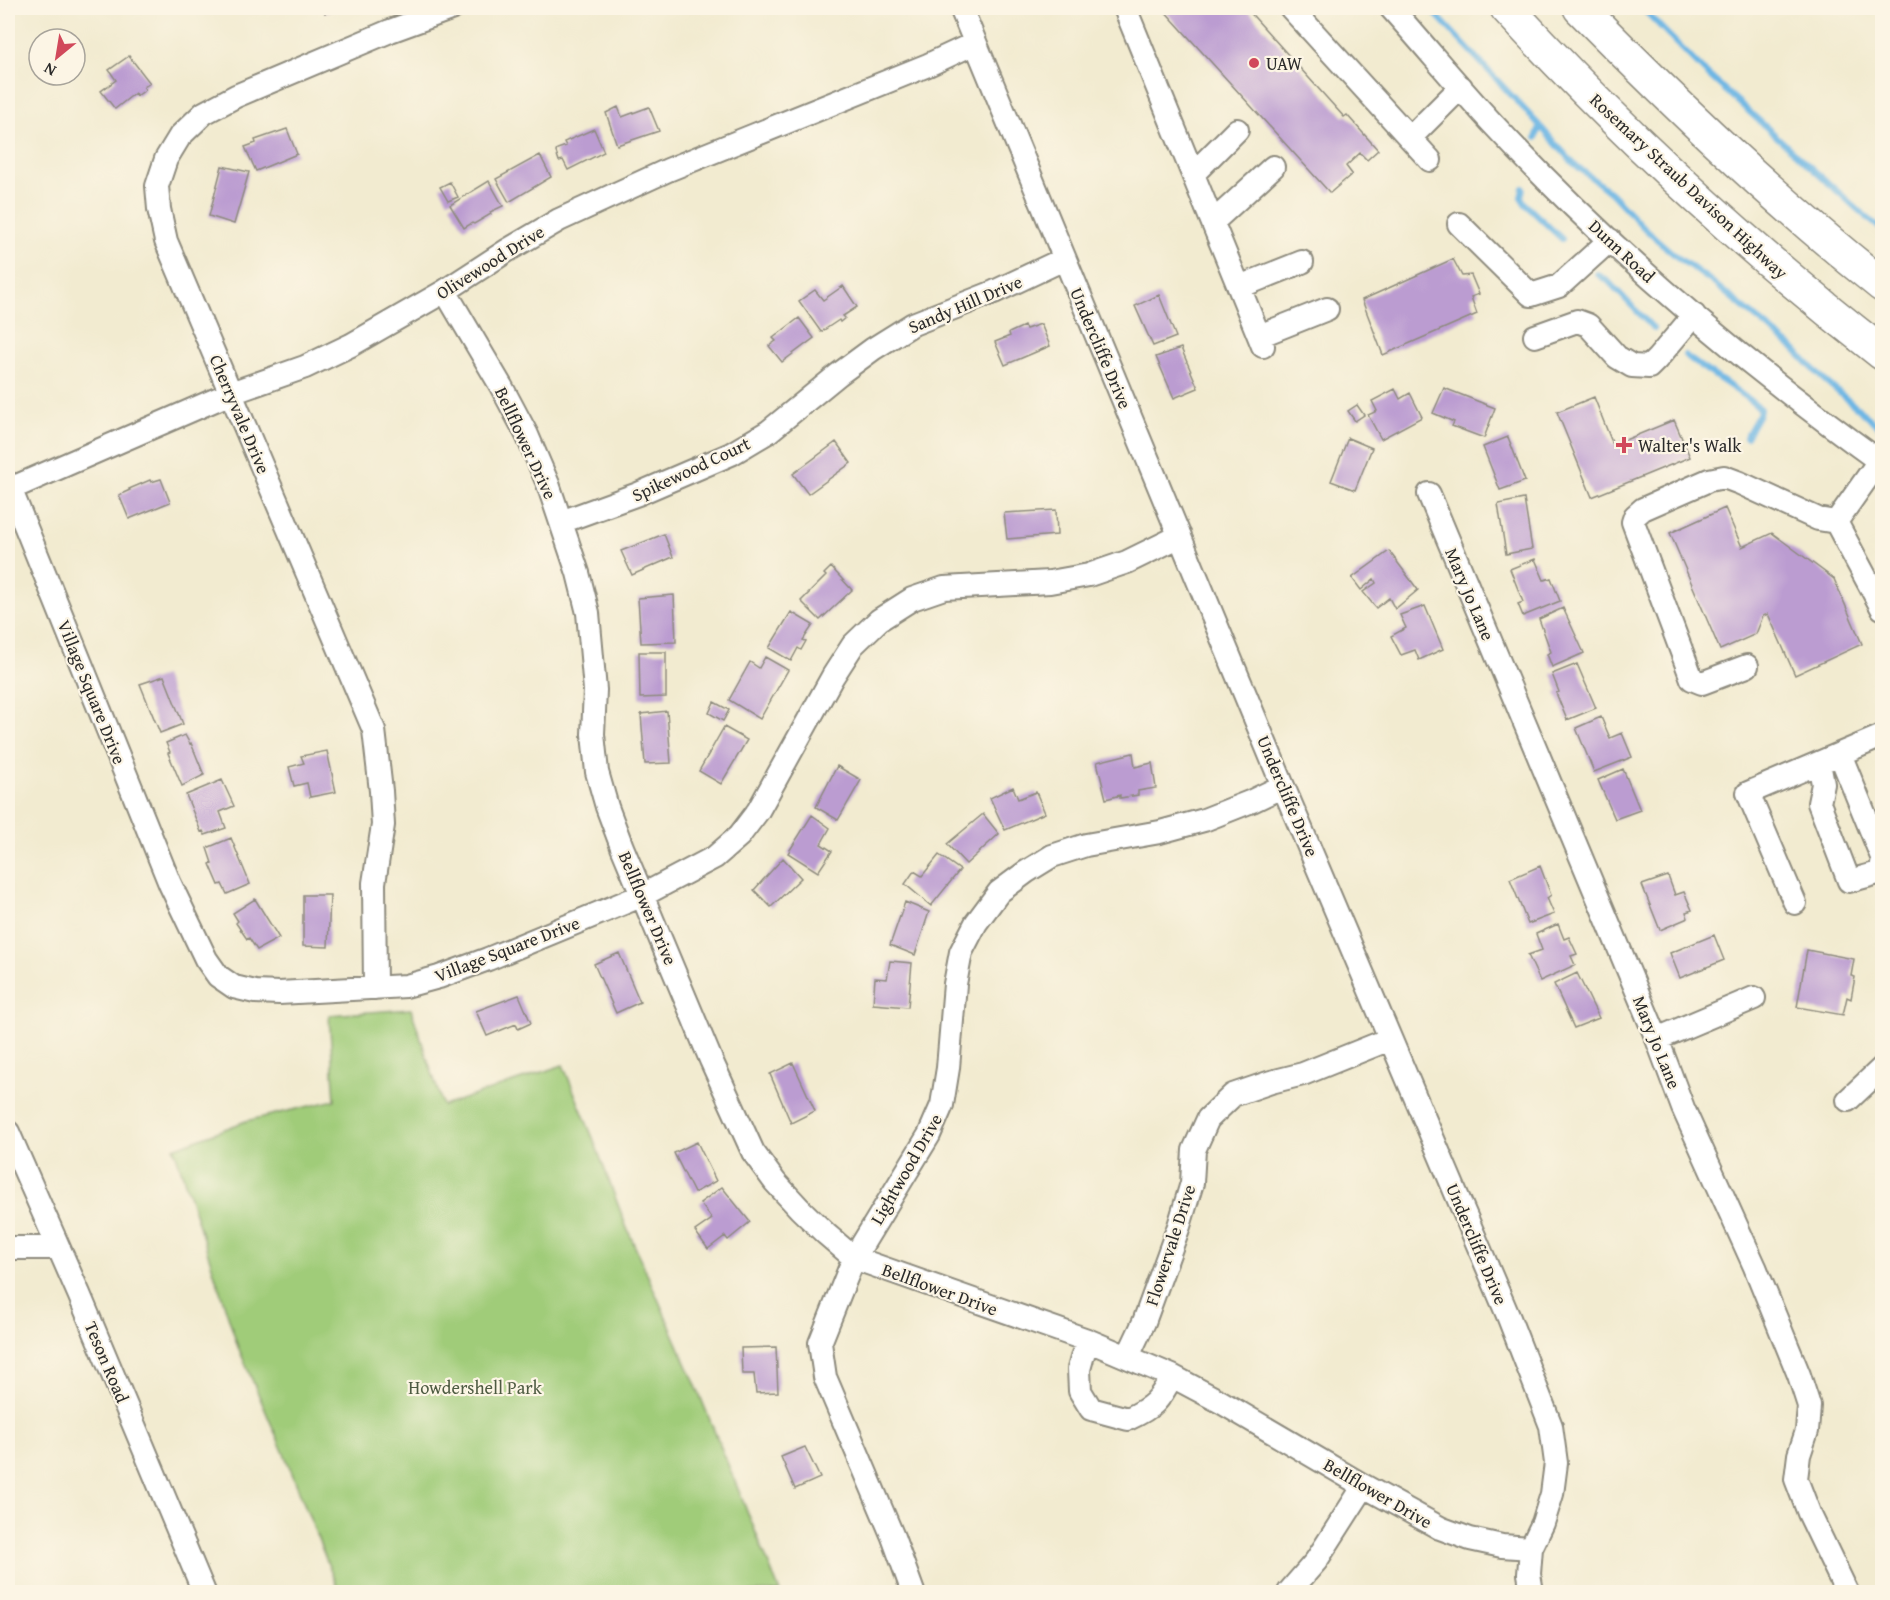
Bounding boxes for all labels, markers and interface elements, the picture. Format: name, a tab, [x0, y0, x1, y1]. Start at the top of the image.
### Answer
north arrow	[27, 27, 87, 87]
place label: UAW	[1266, 50, 1303, 77]
marker: UAW	[1247, 56, 1261, 70]
text: N	[39, 57, 60, 83]
street label: Rosemary Straub Davison Highway	[1584, 87, 1794, 285]
street label: Dunn Road	[1583, 213, 1662, 289]
street label: Olivewood Drive	[431, 218, 549, 306]
street label: Sandy Hill Drive	[904, 268, 1026, 340]
street label: Undercliffe Drive	[1063, 283, 1139, 413]
street label: Cherryvale Drive	[203, 350, 277, 478]
street label: Bellflower Drive	[488, 382, 564, 504]
street label: Spikewood Court	[627, 430, 755, 508]
place label: Walter's Walk	[1638, 432, 1742, 459]
marker: Walter's Walk	[1615, 436, 1633, 454]
street label: Mary Jo Lane	[1438, 543, 1502, 645]
street label: Village Square Drive	[51, 616, 133, 768]
street label: Undercliffe Drive	[1250, 731, 1326, 861]
street label: Bellflower Drive	[612, 847, 684, 969]
street label: Village Square Drive	[431, 909, 583, 989]
street label: Mary Jo Lane	[1626, 991, 1688, 1093]
street label: Lightwood Drive	[863, 1109, 949, 1229]
street label: Undercliffe Drive	[1439, 1179, 1515, 1309]
street label: Flowervale Drive	[1138, 1181, 1202, 1309]
street label: Bellflower Drive	[878, 1256, 1002, 1322]
street label: Teson Road	[78, 1317, 136, 1407]
park label: Howdershell Park	[408, 1374, 543, 1401]
street label: Bellflower Drive	[1319, 1451, 1437, 1535]

